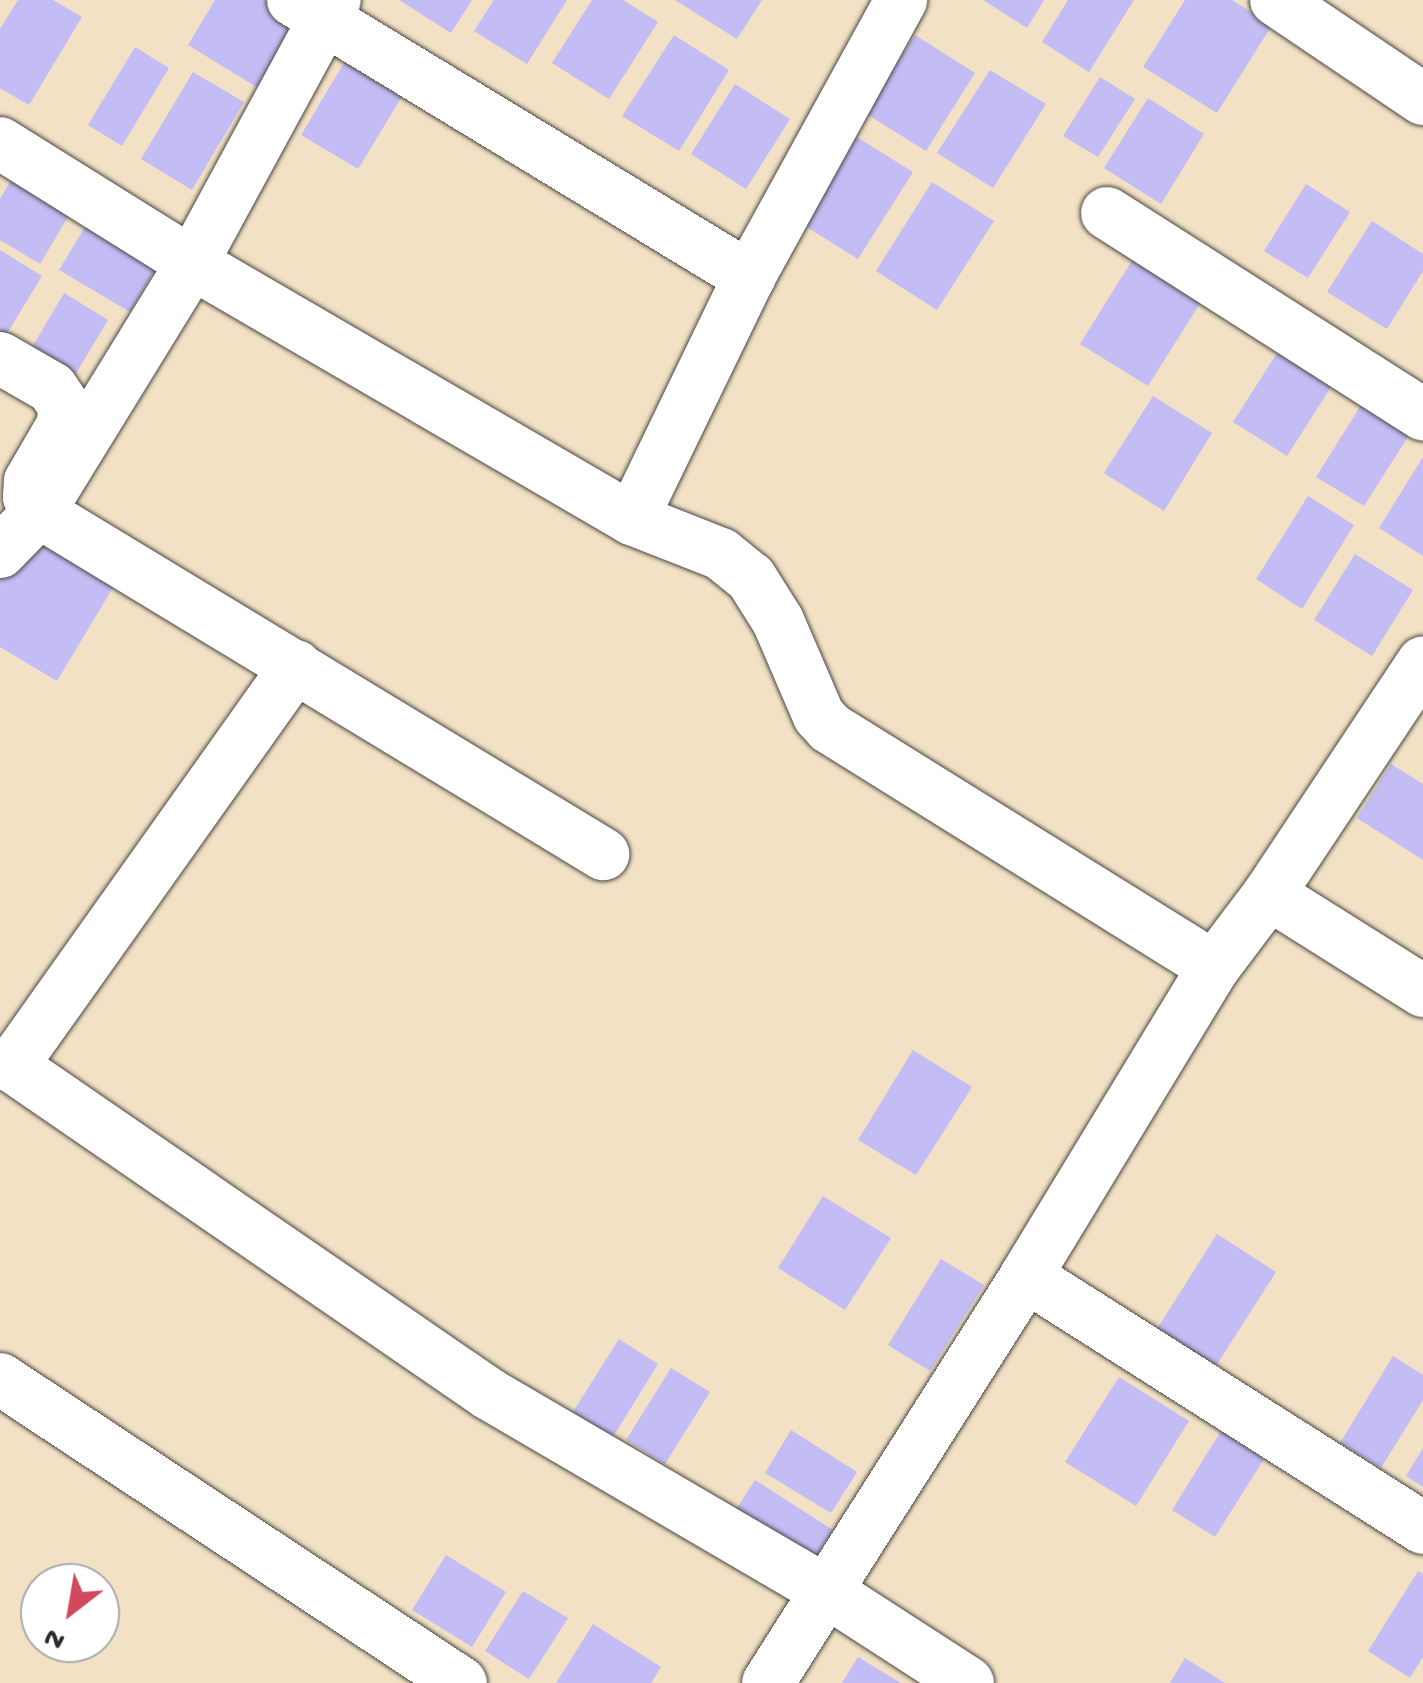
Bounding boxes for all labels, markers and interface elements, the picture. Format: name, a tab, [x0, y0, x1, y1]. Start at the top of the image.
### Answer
north arrow	[20, 1563, 120, 1663]
text: N	[39, 1619, 72, 1656]

